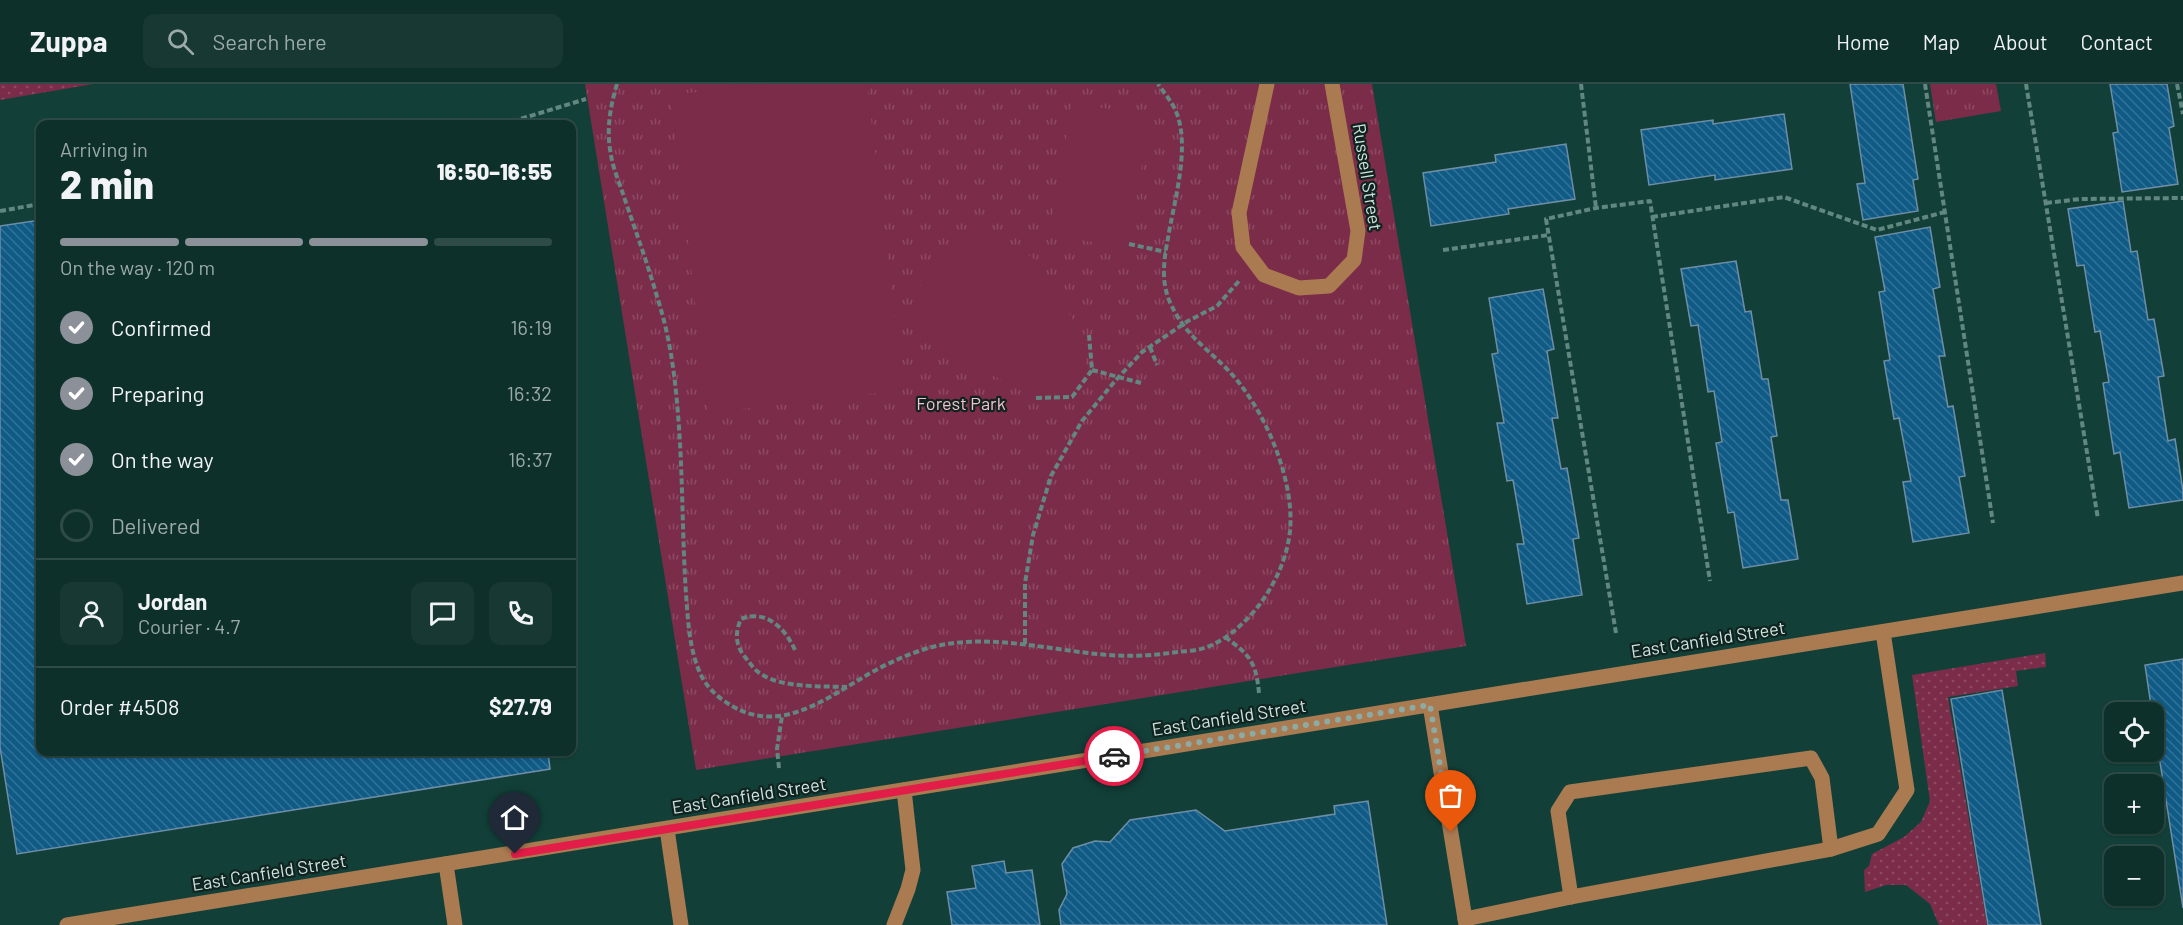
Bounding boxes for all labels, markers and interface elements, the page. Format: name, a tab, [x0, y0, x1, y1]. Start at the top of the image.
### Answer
search box	[143, 14, 563, 68]
text: Zuppa	[30, 24, 107, 58]
icon: search	[164, 25, 197, 58]
text: Search here	[212, 28, 327, 54]
text: Home	[1836, 29, 1890, 54]
text: Map	[1923, 29, 1960, 54]
text: About	[1993, 29, 2048, 54]
text: Contact	[2081, 29, 2153, 54]
street label: Russell Street	[1349, 122, 1387, 232]
text: Arriving in	[60, 137, 148, 161]
text: 16:50–16:55	[437, 158, 552, 184]
text: 2 min	[60, 160, 154, 207]
text: On the way · 120 m	[60, 255, 215, 279]
icon: check	[60, 311, 93, 344]
text: Confirmed	[111, 314, 211, 340]
text: 16:19	[511, 315, 552, 339]
icon: check	[60, 377, 93, 410]
text: Preparing	[111, 380, 204, 406]
text: 16:32	[507, 381, 552, 405]
park label: Forest Park	[916, 392, 1006, 414]
icon: check	[60, 443, 93, 476]
text: On the way	[111, 446, 214, 472]
text: 16:37	[508, 447, 552, 471]
text: Delivered	[111, 512, 200, 538]
button: person	[60, 582, 123, 645]
button: chat	[411, 582, 474, 645]
button: phone	[489, 582, 552, 645]
text: Jordan	[138, 588, 207, 614]
text: Courier · 4.7	[138, 614, 240, 638]
street label: East Canfield Street	[1629, 616, 1787, 662]
text: Order #4508	[60, 693, 180, 719]
text: $27.79	[489, 693, 552, 719]
street label: East Canfield Street	[1150, 694, 1308, 740]
map controls	[2104, 702, 2164, 906]
button: locate	[2104, 702, 2164, 762]
courier	[1084, 726, 1144, 786]
icon: car	[1098, 740, 1131, 773]
pin	[1425, 770, 1476, 832]
street label: East Canfield Street	[670, 772, 828, 818]
button: +	[2104, 774, 2164, 834]
icon: bag	[1434, 779, 1467, 812]
pin	[489, 792, 540, 854]
icon: home	[498, 801, 531, 834]
button: −	[2104, 846, 2164, 906]
street label: East Canfield Street	[190, 849, 348, 895]

